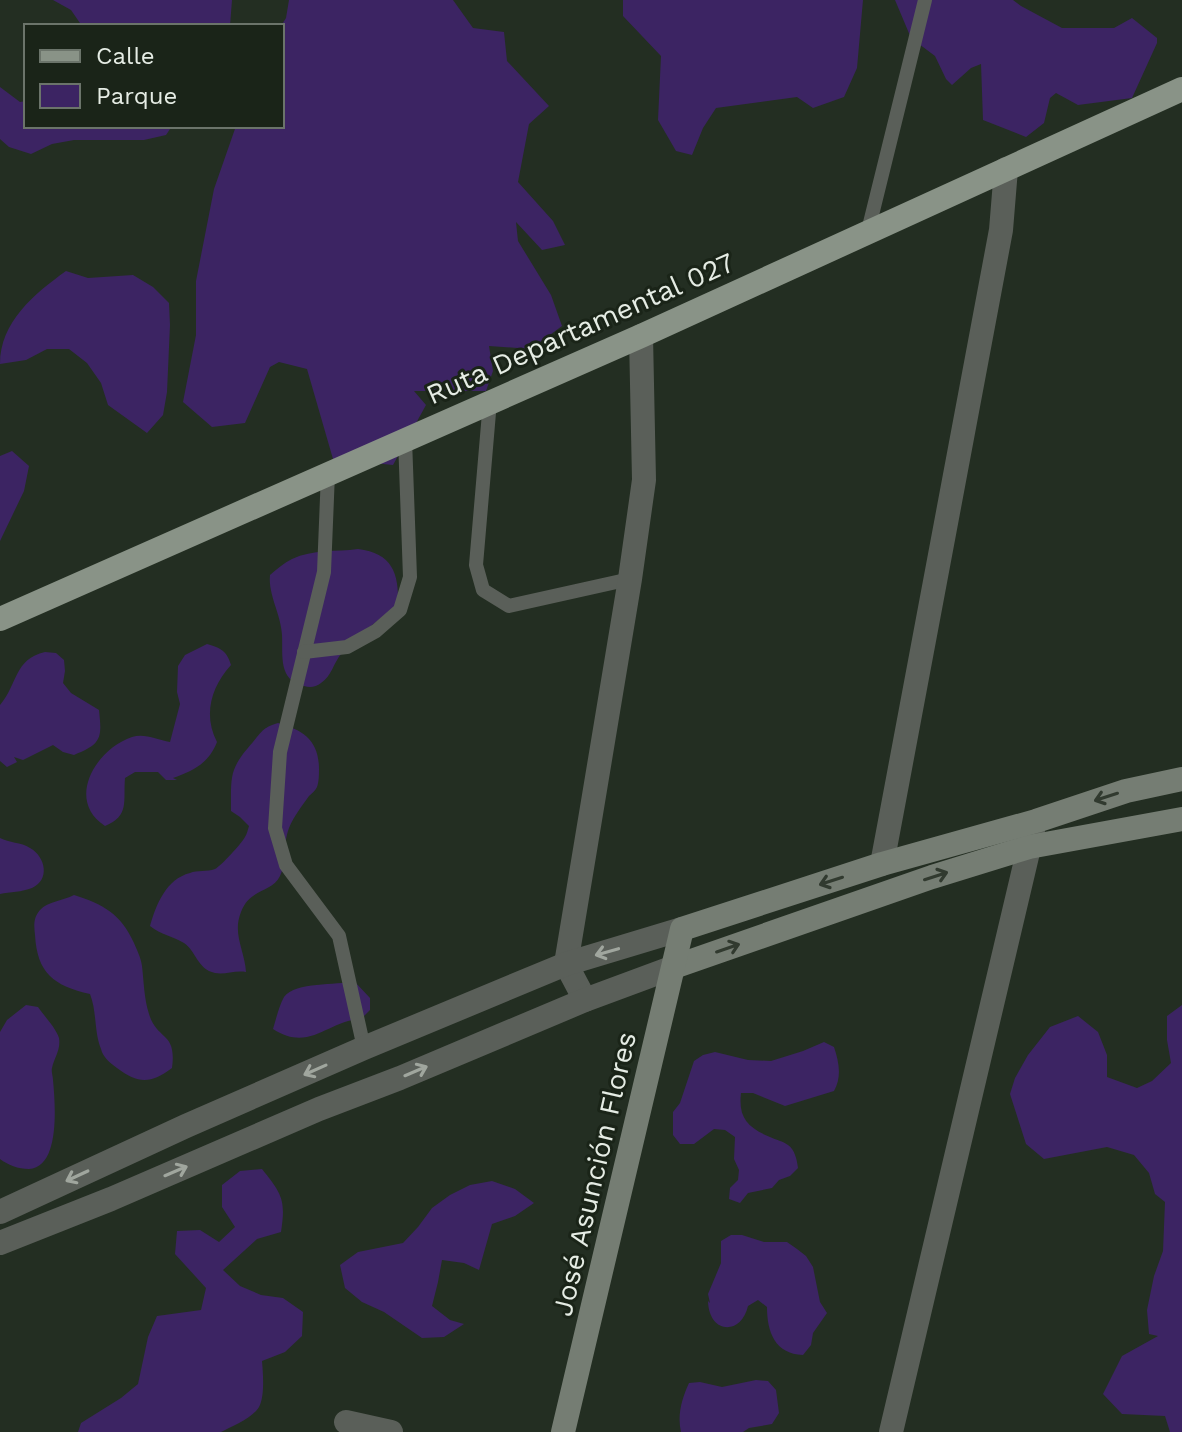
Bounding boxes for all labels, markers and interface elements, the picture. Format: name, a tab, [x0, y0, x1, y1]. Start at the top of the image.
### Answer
legend	[24, 24, 284, 128]
text: Calle	[96, 42, 155, 70]
text: Parque	[96, 82, 177, 110]
street label: Ruta Departamental 027	[421, 246, 739, 411]
one-way arrow	[1094, 791, 1119, 806]
one-way arrow	[923, 867, 948, 882]
one-way arrow	[818, 874, 844, 889]
one-way arrow	[715, 940, 740, 954]
one-way arrow	[595, 945, 621, 960]
street label: José Asunción Flores	[546, 1029, 643, 1319]
one-way arrow	[403, 1062, 428, 1077]
one-way arrow	[303, 1063, 327, 1078]
one-way arrow	[163, 1162, 188, 1177]
one-way arrow	[66, 1169, 90, 1184]

